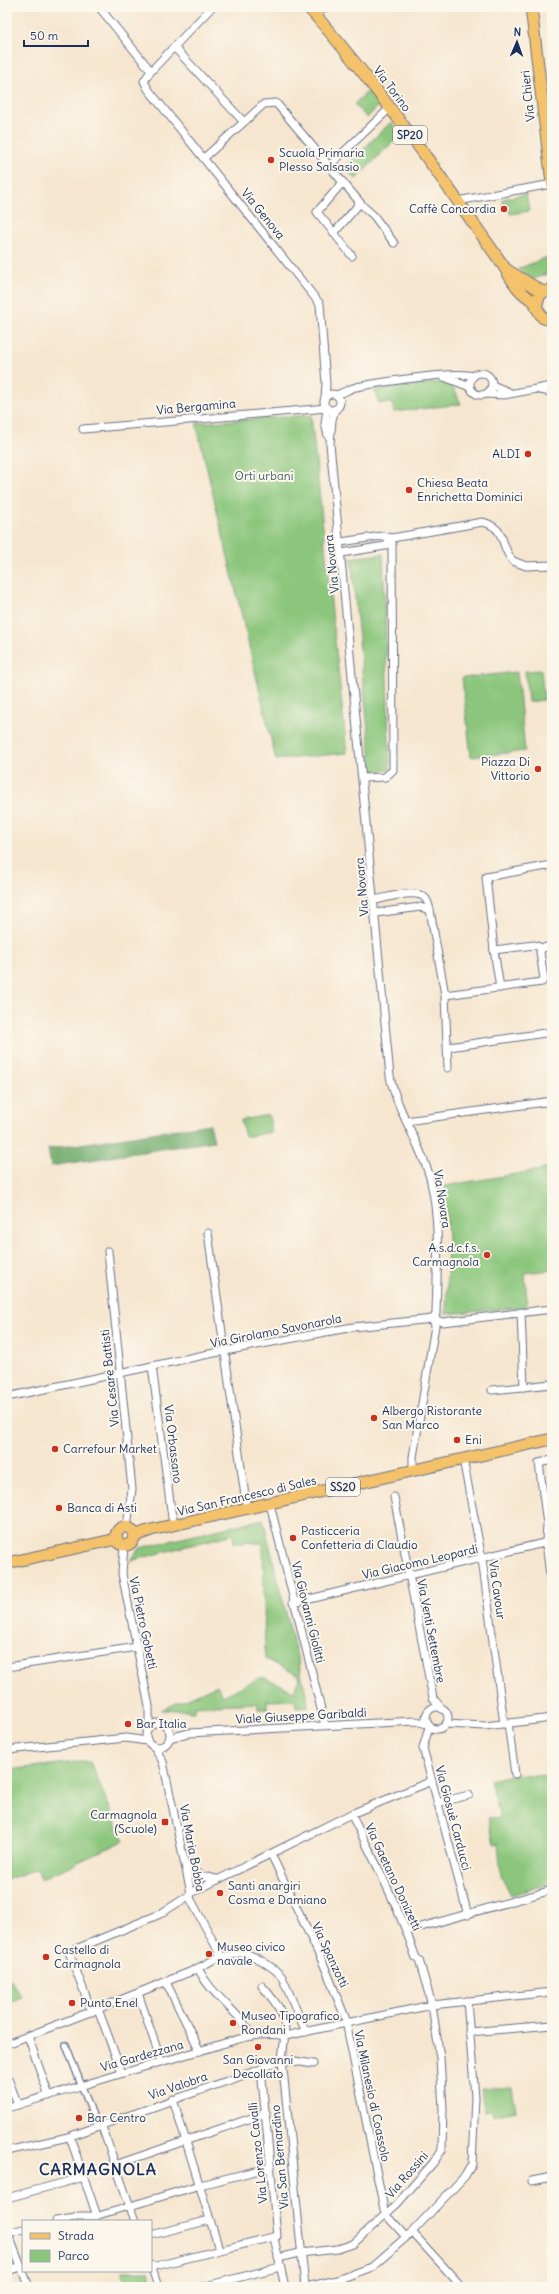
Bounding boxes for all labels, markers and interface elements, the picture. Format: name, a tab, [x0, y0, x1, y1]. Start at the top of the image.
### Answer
scale bar	[24, 22, 88, 48]
north arrow	[497, 22, 537, 62]
text: N	[513, 25, 521, 39]
text: 50 m	[30, 28, 59, 43]
street label: Via Torino	[370, 63, 415, 115]
street label: Via Chieri	[517, 70, 538, 122]
road number: SP20	[393, 126, 427, 144]
place label: Scuola Primaria Plesso Salsasio	[279, 145, 365, 174]
marker: Scuola Primaria Plesso Salsasio	[266, 155, 276, 165]
street label: Via Genova	[238, 185, 289, 242]
place label: Caffè Concordia	[409, 201, 496, 216]
marker: Caffè Concordia	[499, 204, 509, 214]
street label: Via Bergamina	[156, 396, 236, 417]
place label: ALDI	[492, 446, 520, 461]
marker: ALDI	[523, 449, 533, 459]
park label: Orti urbani	[235, 468, 293, 483]
place label: Chiesa Beata Enrichetta Dominici	[417, 475, 523, 504]
marker: Chiesa Beata Enrichetta Dominici	[404, 485, 414, 495]
street label: Via Novara	[321, 534, 342, 594]
place label: Piazza Di Vittorio	[481, 754, 530, 783]
marker: Piazza Di Vittorio	[533, 764, 543, 774]
street label: Via Novara	[351, 857, 372, 917]
street label: Via Novara	[430, 1169, 455, 1229]
place label: A.s.d.c.f.s. Carmagnola	[412, 1240, 479, 1269]
marker: A.s.d.c.f.s. Carmagnola	[482, 1250, 492, 1260]
street label: Via Girolamo Savonarola	[209, 1310, 343, 1351]
street label: Via Cesare Battisti	[97, 1329, 122, 1427]
place label: Albergo Ristorante San Marco	[382, 1403, 482, 1432]
street label: Via Orbassano	[161, 1404, 186, 1484]
marker: Albergo Ristorante San Marco	[369, 1413, 379, 1423]
place label: Eni	[465, 1432, 482, 1447]
marker: Eni	[452, 1435, 462, 1445]
place label: Carrefour Market	[63, 1441, 157, 1456]
marker: Carrefour Market	[50, 1444, 60, 1454]
street label: Via San Francesco di Sales	[176, 1472, 318, 1519]
road number: SS20	[326, 1478, 360, 1496]
place label: Banca di Asti	[67, 1500, 137, 1515]
marker: Banca di Asti	[54, 1503, 64, 1513]
place label: Pasticceria Confetteria di Claudio	[301, 1523, 418, 1552]
marker: Pasticceria Confetteria di Claudio	[288, 1533, 298, 1543]
street label: Via Giacomo Leopardi	[360, 1541, 479, 1582]
street label: Via Giovanni Giolitti	[289, 1559, 328, 1664]
street label: Via Cavour	[486, 1560, 509, 1620]
street label: Via Pietro Gobetti	[126, 1575, 161, 1670]
street label: Via Venti Settembre	[414, 1578, 449, 1684]
street label: Viale Giuseppe Garibaldi	[235, 1705, 367, 1726]
place label: Bar Italia	[136, 1716, 187, 1731]
marker: Bar Italia	[123, 1719, 133, 1729]
street label: Via Giosuè Carducci	[432, 1764, 475, 1872]
street label: Via Maria Bobba	[177, 1803, 208, 1893]
place label: Carmagnola (Scuole)	[90, 1807, 157, 1836]
marker: Carmagnola (Scuole)	[160, 1817, 170, 1827]
street label: Via Gaetano Donizetti	[362, 1821, 425, 1933]
place label: Santi anargiri Cosma e Damiano	[228, 1878, 327, 1907]
marker: Santi anargiri Cosma e Damiano	[215, 1888, 225, 1898]
street label: Via Spanzotti	[309, 1920, 352, 1990]
place label: Museo civico navale	[217, 1939, 286, 1968]
place label: Castello di Carmagnola	[54, 1942, 121, 1971]
marker: Museo civico navale	[204, 1949, 214, 1959]
marker: Castello di Carmagnola	[41, 1952, 51, 1962]
place label: Punto Enel	[80, 1995, 138, 2010]
marker: Punto Enel	[67, 1998, 77, 2008]
place label: Museo Tipografico Rondani	[241, 2008, 340, 2037]
marker: Museo Tipografico Rondani	[228, 2018, 238, 2028]
street label: Via Milanesio di Coassolo	[351, 2029, 394, 2163]
street label: Via Gardezzana	[99, 2036, 185, 2075]
marker: San Giovanni Decollato	[253, 2042, 263, 2052]
place label: San Giovanni Decollato	[223, 2052, 293, 2081]
street label: Via Valobra	[146, 2068, 209, 2103]
street label: Via Lorenzo Cavalli	[245, 2102, 270, 2204]
street label: Via San Bernardino	[267, 2104, 292, 2210]
place label: Bar Centro	[87, 2110, 146, 2125]
marker: Bar Centro	[74, 2113, 84, 2123]
street label: Via Rossini	[382, 2148, 431, 2201]
district label: CARMAGNOLA	[39, 2159, 157, 2179]
legend	[22, 2220, 152, 2272]
text: Strada	[58, 2228, 94, 2243]
text: Parco	[58, 2248, 90, 2263]

